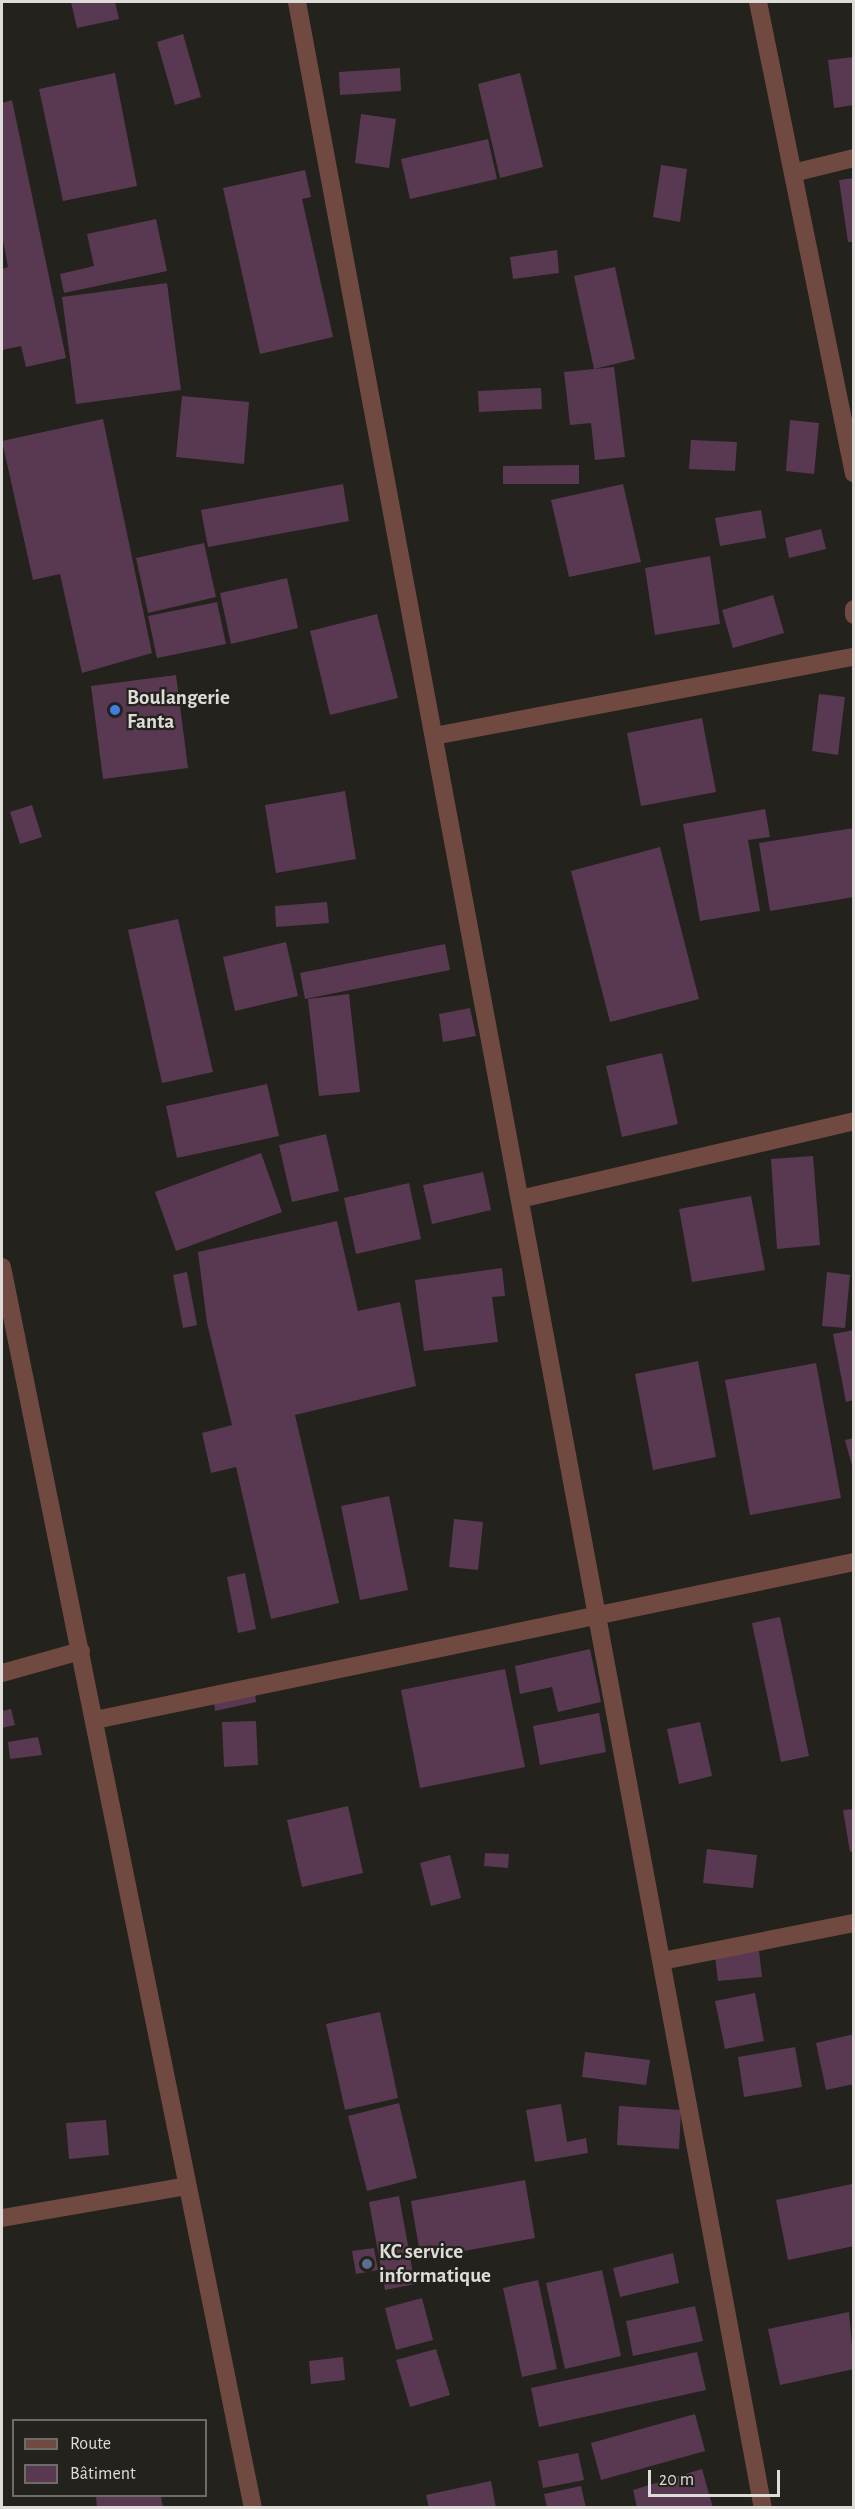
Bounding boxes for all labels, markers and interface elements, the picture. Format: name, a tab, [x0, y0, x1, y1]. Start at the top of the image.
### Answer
place label: Boulangerie Fanta	[127, 685, 230, 735]
marker: Boulangerie Fanta	[108, 703, 122, 717]
place label: KC service informatique	[379, 2239, 491, 2289]
marker: KC service informatique	[360, 2257, 374, 2271]
legend	[12, 2419, 207, 2497]
text: Route	[70, 2435, 111, 2453]
scale bar	[651, 2458, 783, 2496]
text: Bâtiment	[70, 2465, 136, 2483]
text: 20 m	[659, 2471, 694, 2489]

